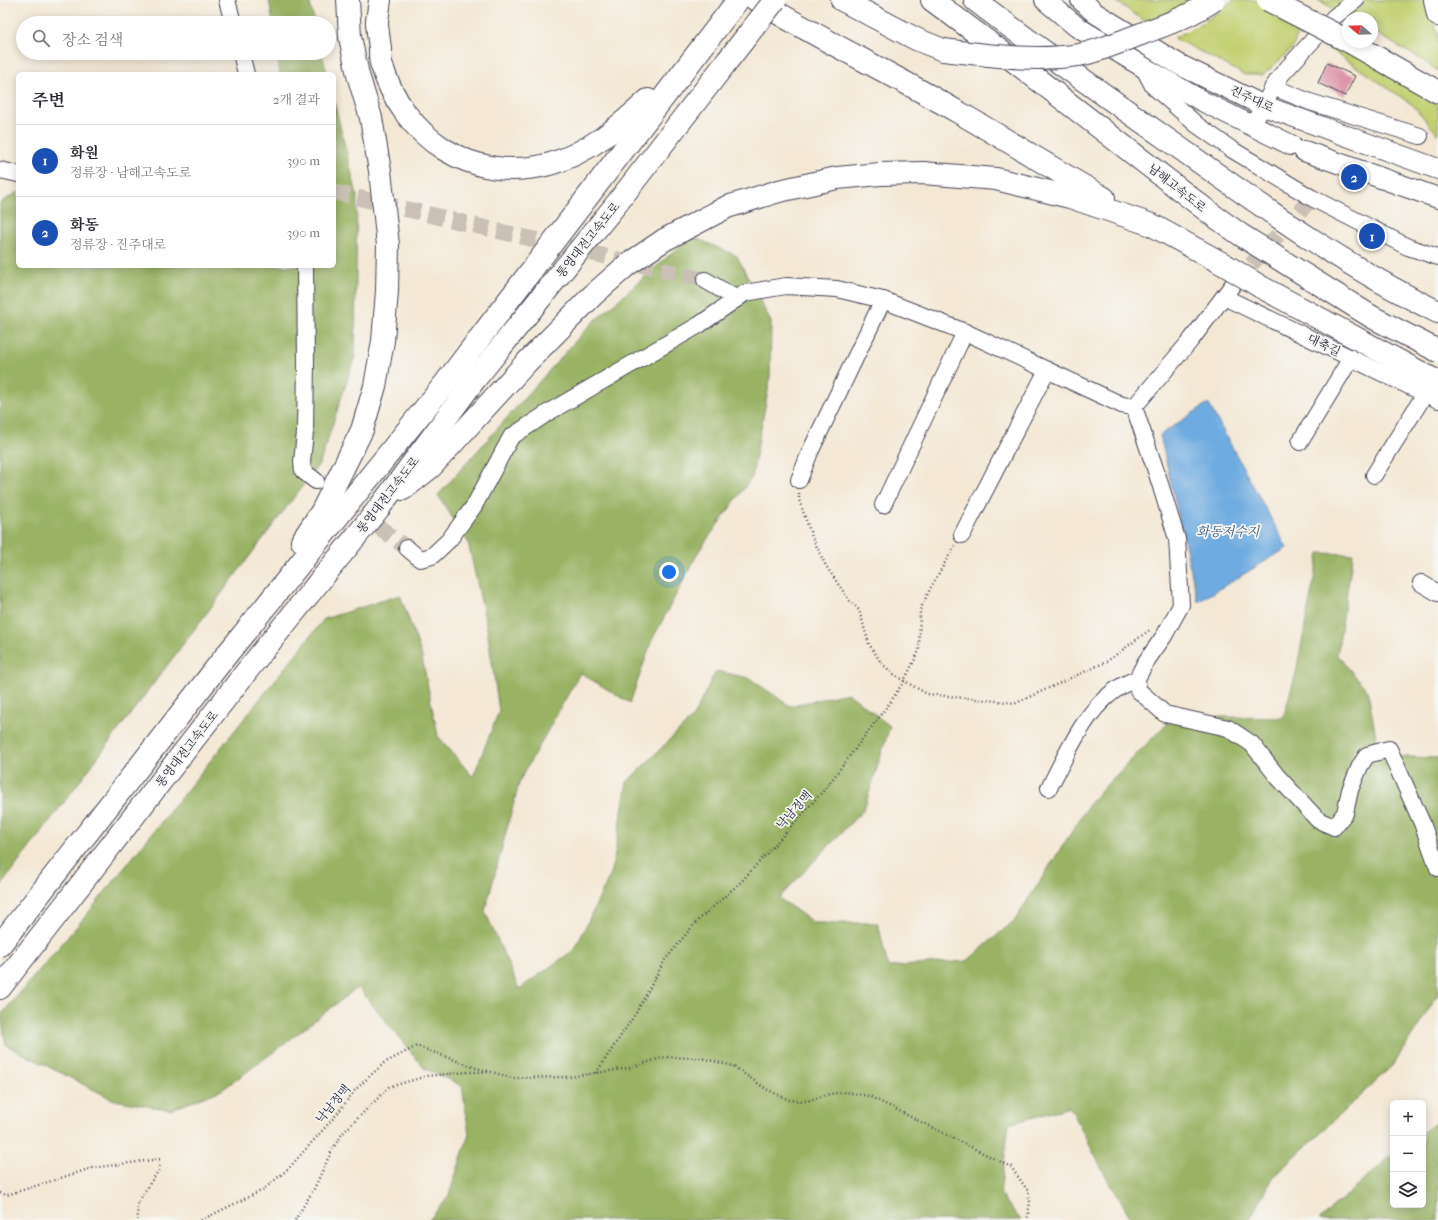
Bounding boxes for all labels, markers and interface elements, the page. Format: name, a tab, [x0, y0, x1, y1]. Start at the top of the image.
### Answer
north arrow	[1342, 12, 1378, 48]
search box	[16, 16, 336, 60]
icon: search	[30, 27, 52, 49]
text: 장소 검색	[62, 31, 123, 49]
street label: 진주대로	[1228, 83, 1276, 115]
text: 주변	[32, 90, 65, 110]
text: 2개 결과	[273, 92, 320, 107]
text: 화원	[70, 144, 99, 162]
text: 1	[43, 153, 47, 168]
text: 390 m	[287, 153, 320, 168]
street label: 남해고속도로	[1145, 161, 1209, 215]
pin: 2	[1341, 162, 1367, 192]
text: 정류장 · 남해고속도로	[70, 165, 191, 180]
street label: 통영대전고속도로	[553, 199, 623, 280]
text: 화동	[70, 216, 99, 234]
pin: 1	[1359, 221, 1385, 251]
text: 2	[42, 225, 48, 240]
text: 390 m	[287, 225, 320, 240]
text: 정류장 · 진주대로	[70, 237, 166, 252]
street label: 대축길	[1305, 331, 1343, 359]
street label: 통영대전고속도로	[354, 454, 422, 536]
water label: 화동저수지	[1197, 524, 1261, 539]
your location	[659, 562, 679, 582]
street label: 통영대전고속도로	[153, 708, 221, 790]
street label: 낙남정맥	[773, 788, 815, 832]
street label: 낙남정맥	[313, 1082, 353, 1126]
map controls	[1390, 1100, 1426, 1208]
button: +	[1390, 1100, 1426, 1136]
button: −	[1390, 1136, 1426, 1172]
button: layers	[1390, 1172, 1426, 1208]

